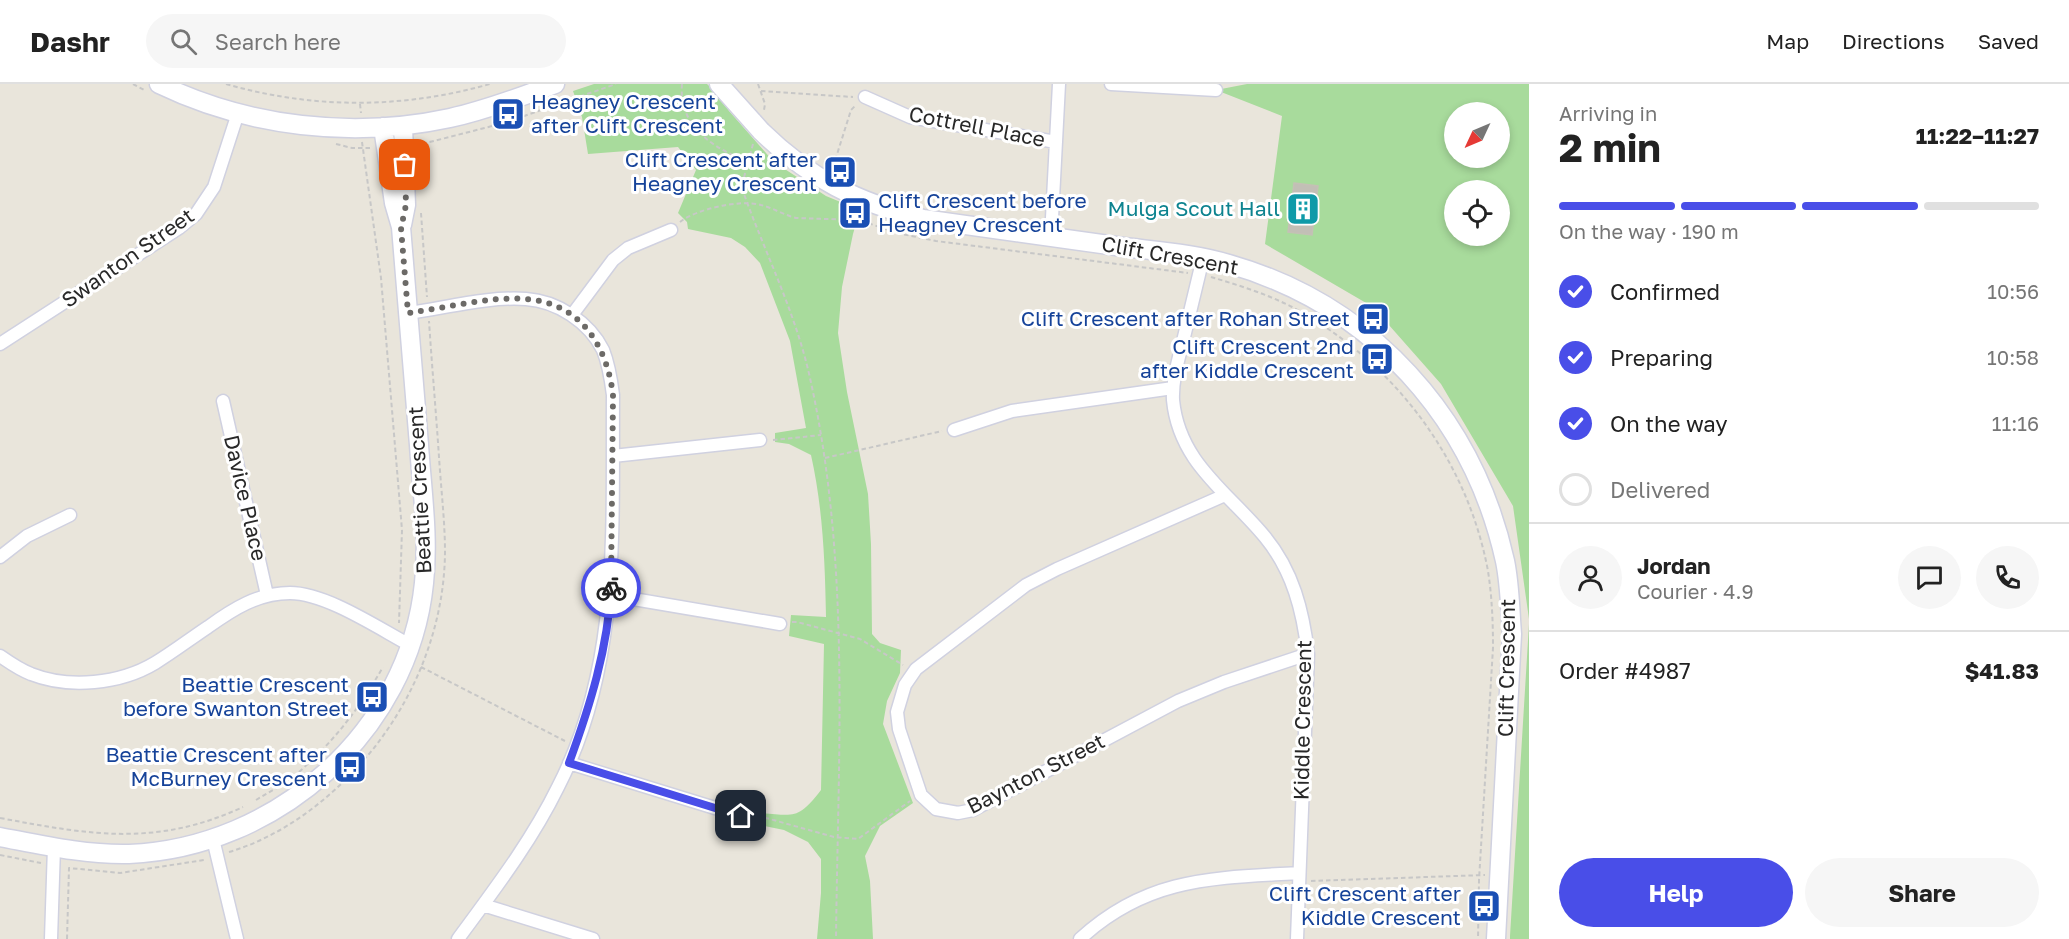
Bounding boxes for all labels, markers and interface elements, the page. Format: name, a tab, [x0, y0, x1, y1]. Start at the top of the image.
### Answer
search box	[146, 14, 566, 68]
text: Dashr	[30, 25, 110, 58]
icon: search	[167, 25, 200, 58]
text: Search here	[215, 28, 341, 55]
text: Map	[1766, 28, 1809, 54]
text: Directions	[1842, 28, 1945, 54]
text: Saved	[1978, 28, 2039, 54]
place label: Heagney Crescent after Clift Crescent	[531, 88, 723, 138]
bus stop icon: Heagney Crescent after Clift Crescent	[490, 96, 526, 132]
street label: Cottrell Place	[907, 100, 1048, 152]
text: Arriving in	[1559, 101, 1657, 125]
north arrow	[1444, 102, 1510, 168]
map controls	[1444, 102, 1510, 246]
text: 11:22–11:27	[1916, 122, 2039, 149]
text: 2 min	[1559, 124, 1661, 171]
pin	[379, 139, 430, 190]
place label: Clift Crescent after Heagney Crescent	[625, 146, 817, 196]
icon: bag	[388, 148, 421, 181]
bus stop icon: Clift Crescent after Heagney Crescent	[822, 154, 858, 190]
button: locate	[1444, 180, 1510, 246]
place label: Clift Crescent before Heagney Crescent	[878, 187, 1087, 237]
building icon: Mulga Scout Hall	[1285, 191, 1321, 227]
bus stop icon: Clift Crescent before Heagney Crescent	[837, 195, 873, 231]
place label: Mulga Scout Hall	[1108, 195, 1280, 221]
street label: Swanton Street	[56, 202, 199, 312]
text: On the way · 190 m	[1559, 219, 1739, 243]
street label: Clift Crescent	[1100, 230, 1241, 280]
icon: check	[1559, 275, 1592, 308]
text: Confirmed	[1610, 278, 1720, 305]
text: 10:56	[1987, 279, 2039, 303]
bus stop icon: Clift Crescent after Rohan Street	[1355, 301, 1391, 337]
place label: Clift Crescent after Rohan Street	[1021, 305, 1350, 331]
place label: Clift Crescent 2nd after Kiddle Crescent	[1140, 333, 1354, 383]
bus stop icon: Clift Crescent 2nd after Kiddle Crescent	[1359, 341, 1395, 377]
icon: check	[1559, 341, 1592, 374]
text: Preparing	[1610, 344, 1713, 371]
text: 10:58	[1987, 345, 2039, 369]
street label: Beattie Crescent	[402, 406, 436, 575]
icon: check	[1559, 407, 1592, 440]
text: On the way	[1610, 410, 1728, 437]
text: 11:16	[1992, 411, 2039, 435]
street label: Davice Place	[219, 432, 273, 563]
text: Delivered	[1610, 476, 1710, 503]
button: person	[1559, 546, 1622, 609]
button: chat	[1898, 546, 1961, 609]
button: phone	[1976, 546, 2039, 609]
text: Jordan	[1637, 552, 1711, 579]
courier	[581, 558, 641, 618]
icon: bike	[595, 572, 628, 605]
text: Courier · 4.9	[1637, 579, 1754, 603]
street label: Clift Crescent	[1492, 599, 1520, 737]
street label: Kiddle Crescent	[1288, 640, 1316, 800]
text: Order #4987	[1559, 657, 1691, 684]
text: $41.83	[1965, 657, 2039, 684]
place label: Beattie Crescent before Swanton Street	[123, 671, 349, 721]
bus stop icon: Beattie Crescent before Swanton Street	[354, 679, 390, 715]
street label: Baynton Street	[962, 727, 1109, 819]
place label: Beattie Crescent after McBurney Crescent	[105, 741, 327, 791]
bus stop icon: Beattie Crescent after McBurney Crescent	[332, 749, 368, 785]
pin	[715, 790, 766, 841]
icon: home	[724, 799, 757, 832]
button: Help	[1559, 858, 1793, 927]
button: Share	[1805, 858, 2039, 927]
place label: Clift Crescent after Kiddle Crescent	[1269, 880, 1461, 930]
bus stop icon: Clift Crescent after Kiddle Crescent	[1466, 888, 1502, 924]

